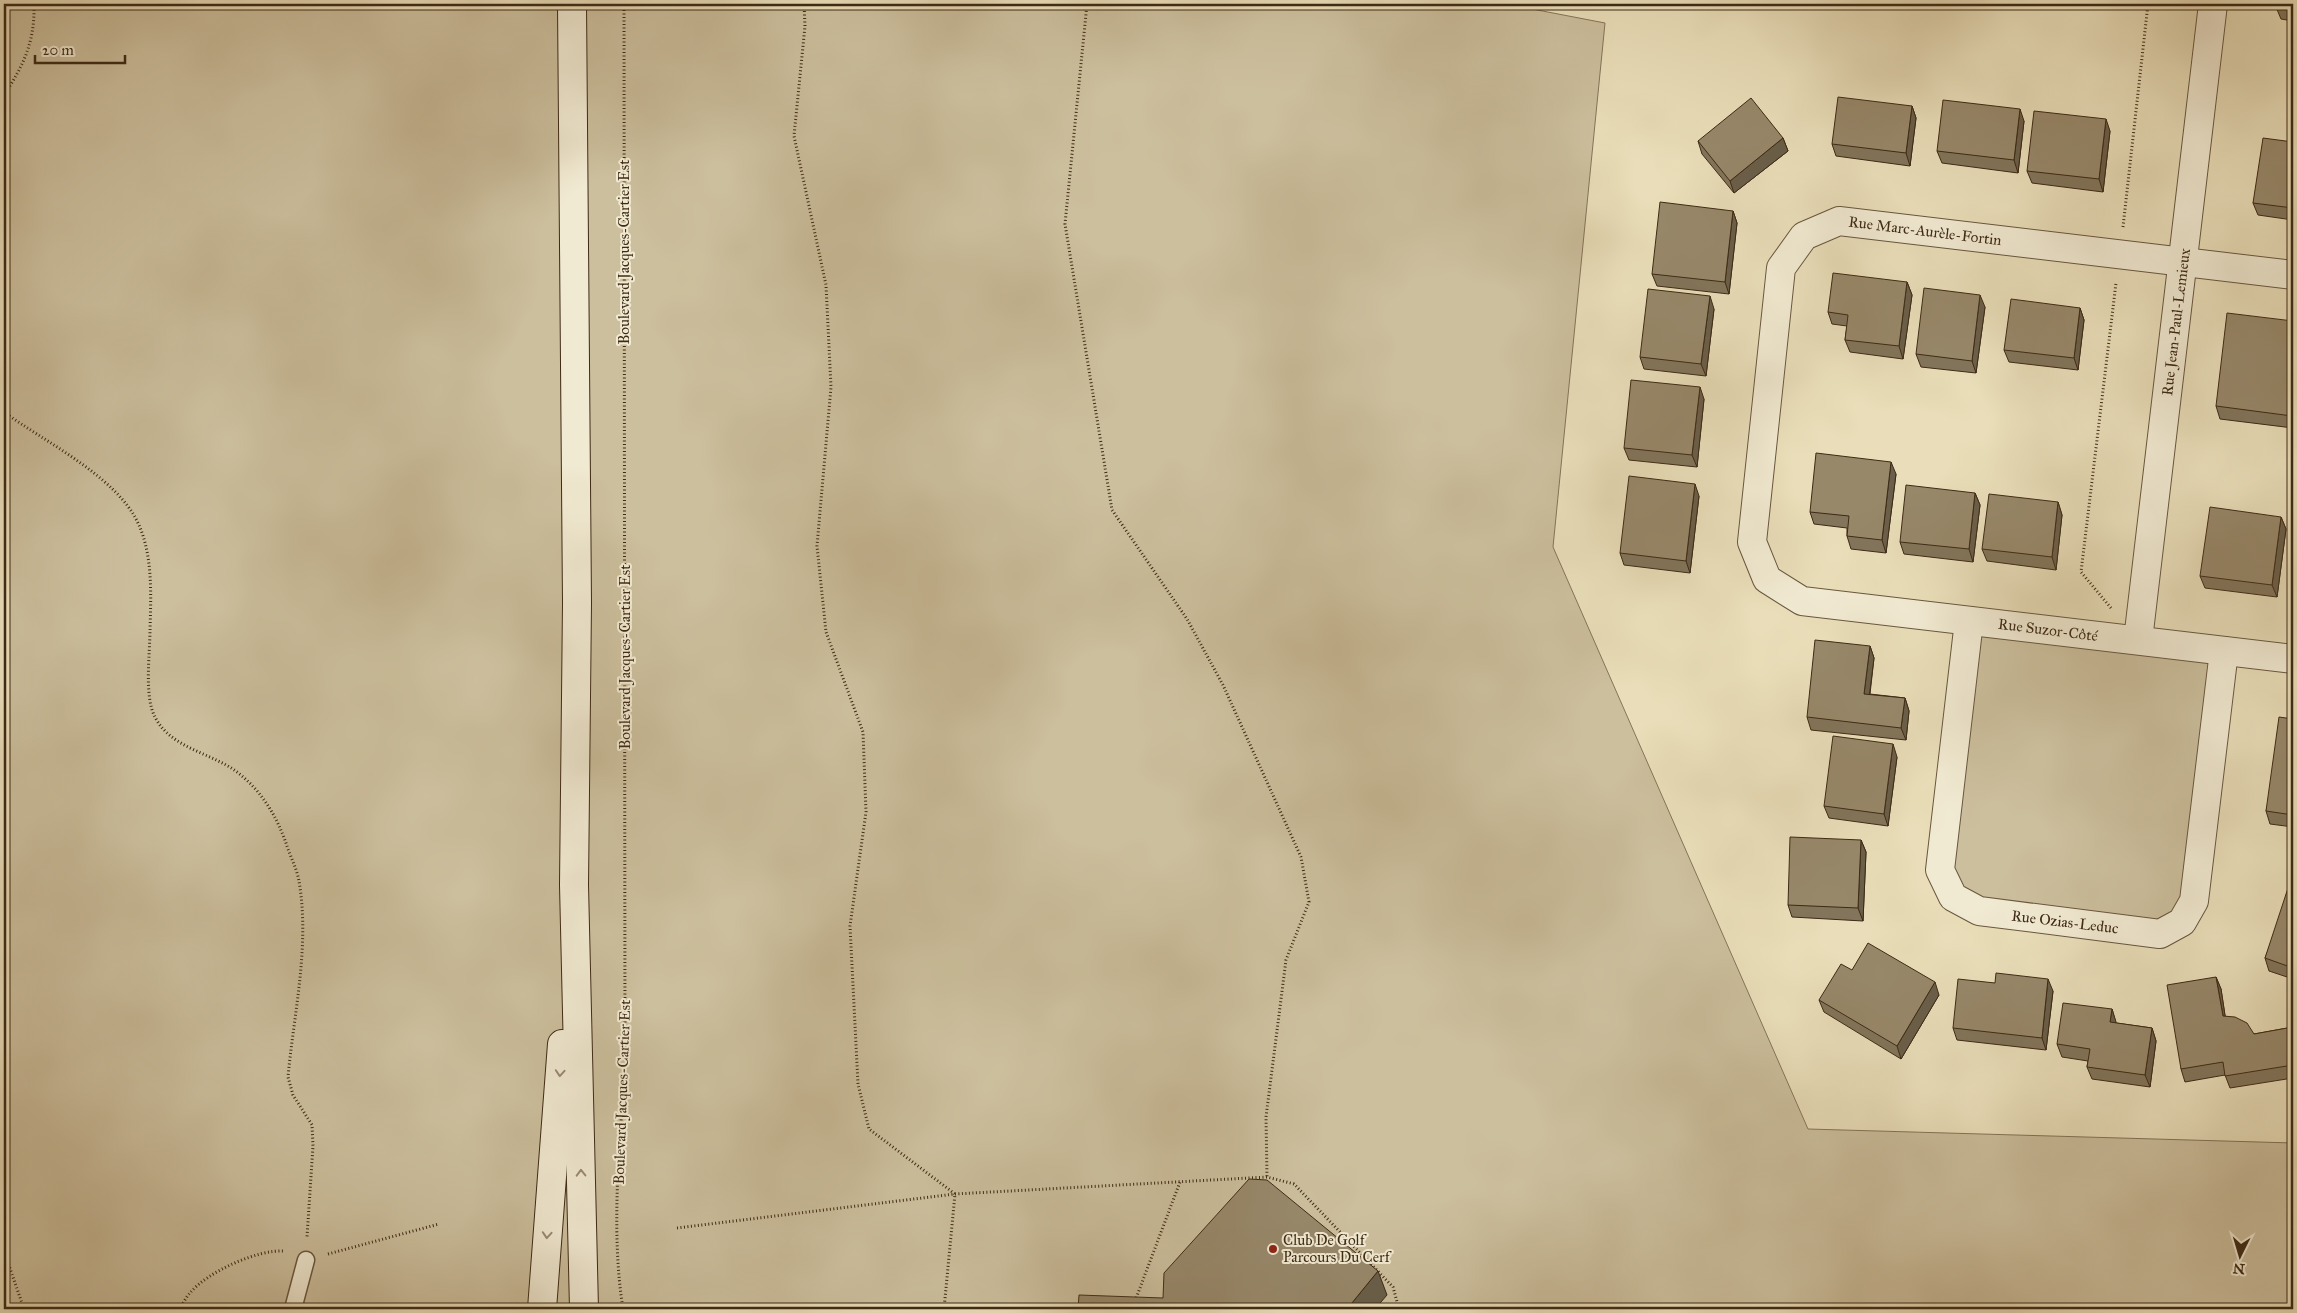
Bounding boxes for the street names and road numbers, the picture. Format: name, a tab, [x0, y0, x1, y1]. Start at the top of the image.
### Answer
street label: Boulevard Jacques-Cartier Est	[615, 159, 634, 345]
street label: Rue Marc-Aurèle-Fortin	[1847, 213, 2003, 249]
street label: Rue Jean-Paul-Lemieux	[2158, 247, 2195, 397]
street label: Boulevard Jacques-Cartier Est	[616, 564, 635, 750]
street label: Rue Suzor-Côté	[1997, 615, 2100, 645]
street label: Rue Ozias-Leduc	[2011, 907, 2119, 937]
street label: Boulevard Jacques-Cartier Est	[610, 998, 635, 1185]

